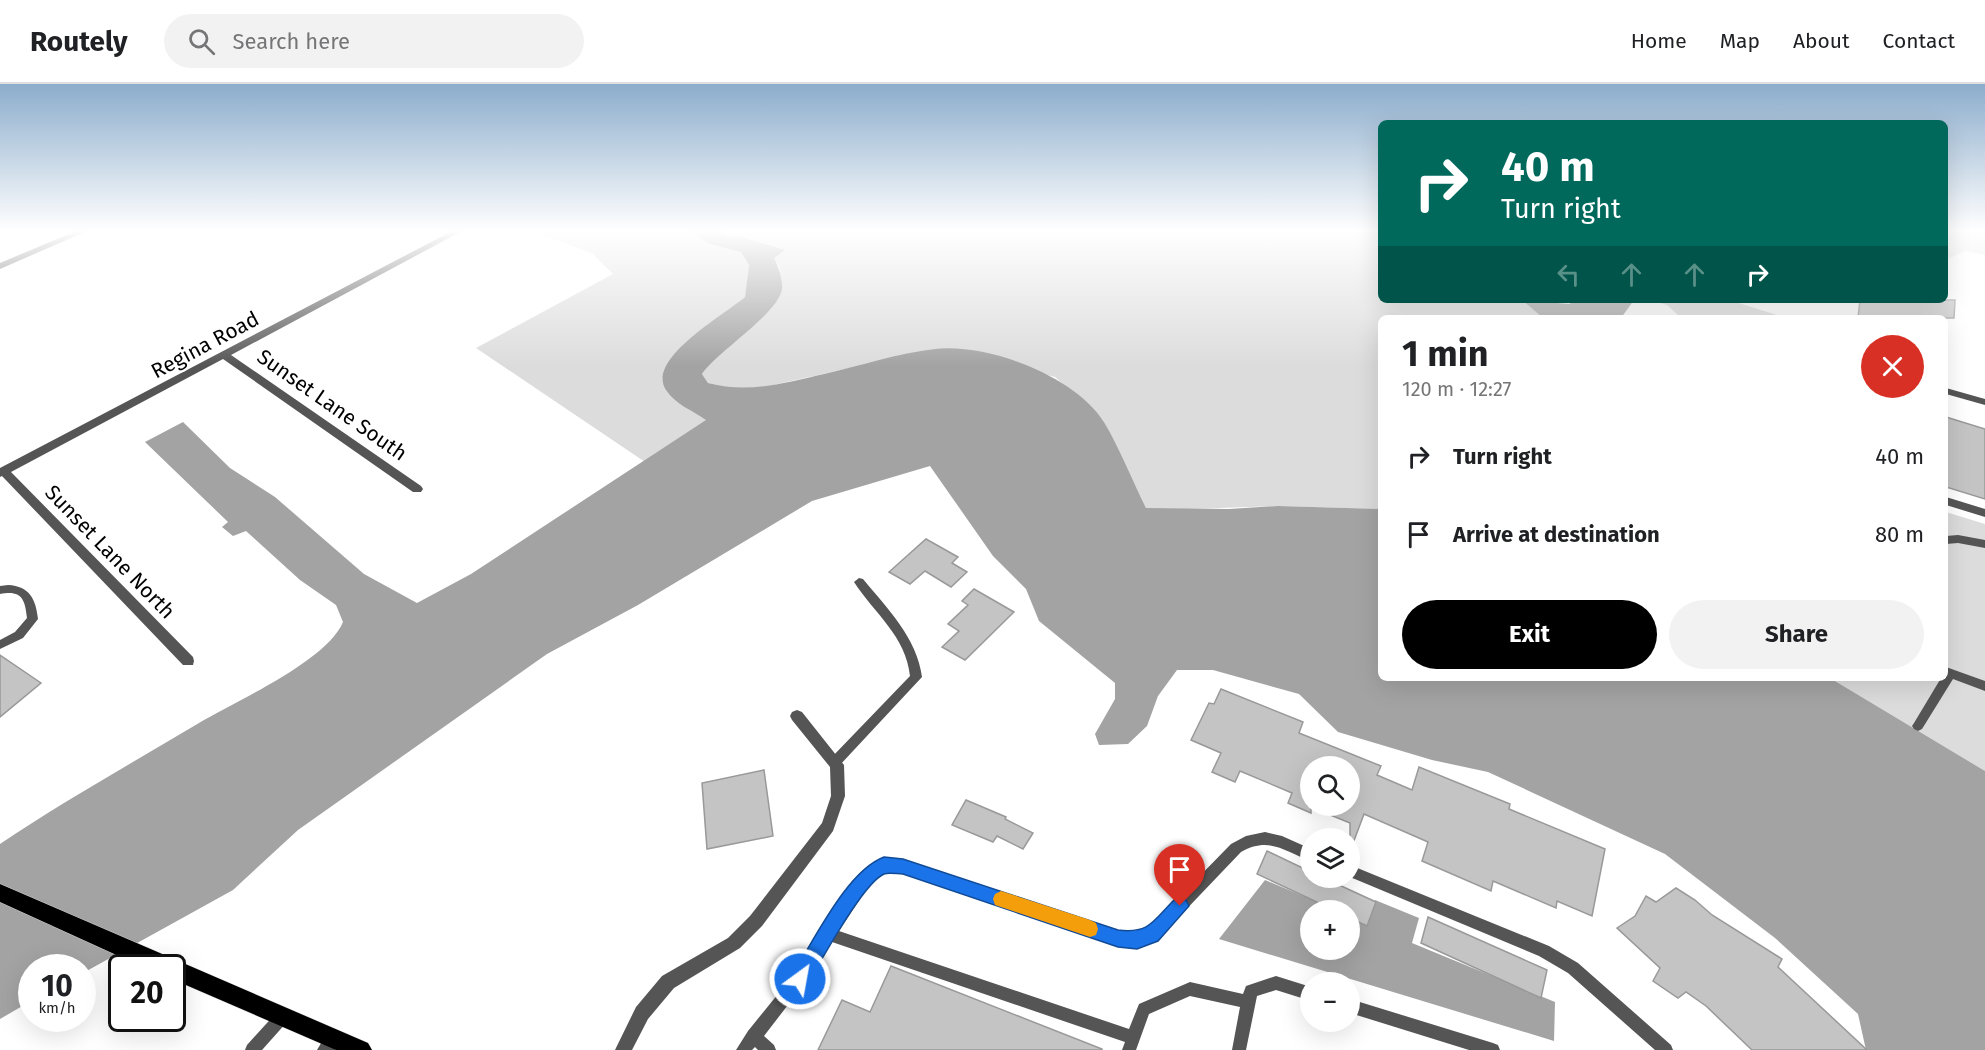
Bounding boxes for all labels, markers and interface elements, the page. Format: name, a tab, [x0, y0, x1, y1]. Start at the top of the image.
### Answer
search box	[164, 14, 584, 68]
text: Routely	[30, 25, 128, 58]
icon: search	[185, 25, 218, 58]
text: Search here	[233, 28, 350, 55]
text: Home	[1631, 28, 1687, 54]
text: Map	[1720, 28, 1760, 54]
text: About	[1793, 28, 1850, 54]
text: Contact	[1883, 28, 1955, 54]
text: 40 m	[1501, 142, 1595, 192]
icon: right	[1402, 144, 1480, 222]
text: Turn right	[1501, 193, 1621, 225]
icon: left	[1552, 258, 1585, 291]
icon: ahead	[1615, 258, 1648, 291]
icon: ahead	[1678, 258, 1711, 291]
icon: right	[1741, 258, 1774, 291]
street label: Regina Road	[147, 306, 263, 384]
text: 1 min	[1402, 332, 1489, 376]
button: close	[1861, 335, 1924, 398]
street label: Sunset Lane South	[252, 344, 412, 466]
text: 120 m · 12:27	[1402, 377, 1512, 401]
icon: right	[1402, 440, 1435, 473]
text: Turn right	[1453, 443, 1552, 470]
text: 40 m	[1875, 443, 1924, 470]
street label: Sunset Lane North	[40, 480, 180, 624]
icon: arrive	[1402, 518, 1435, 551]
text: Arrive at destination	[1453, 521, 1660, 548]
text: 80 m	[1875, 521, 1924, 548]
button: Exit	[1402, 600, 1657, 669]
button: Share	[1669, 600, 1924, 669]
map controls	[1300, 756, 1360, 1032]
button: search	[1300, 756, 1360, 816]
button: layers	[1300, 828, 1360, 888]
pin	[1154, 844, 1205, 906]
icon: arrive	[1163, 853, 1196, 886]
button: +	[1300, 900, 1360, 960]
position arrow	[768, 947, 832, 1011]
speed limit sign: 20	[108, 954, 186, 1032]
text: 10	[41, 968, 73, 1004]
button: −	[1300, 972, 1360, 1032]
text: km/h	[38, 999, 76, 1017]

